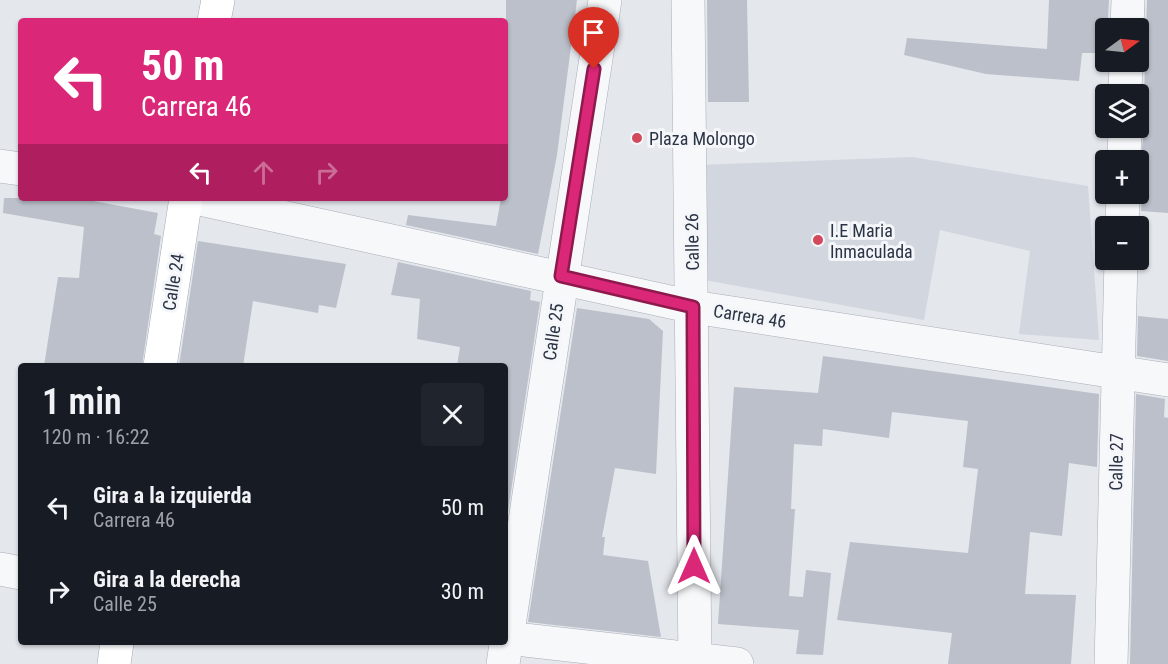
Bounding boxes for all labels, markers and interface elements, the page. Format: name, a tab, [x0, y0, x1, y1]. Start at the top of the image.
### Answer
pin	[568, 7, 619, 69]
icon: arrive	[577, 16, 610, 49]
north arrow	[1095, 18, 1149, 72]
map controls	[1095, 18, 1149, 270]
text: 50 m	[141, 41, 224, 90]
icon: left	[42, 42, 120, 120]
button: layers	[1095, 84, 1149, 138]
text: Carrera 46	[141, 91, 252, 123]
place label: Plaza Molongo	[649, 128, 755, 149]
marker: Plaza Molongo	[630, 131, 644, 145]
button: +	[1095, 150, 1149, 204]
icon: left	[184, 156, 217, 189]
icon: ahead	[247, 156, 280, 189]
icon: right	[310, 156, 343, 189]
street label: Calle 26	[681, 213, 703, 271]
button: −	[1095, 216, 1149, 270]
place label: I.E Maria Inmaculada	[830, 220, 913, 262]
marker: I.E Maria Inmaculada	[811, 233, 825, 247]
street label: Calle 24	[158, 252, 188, 312]
street label: Carrera 46	[712, 300, 788, 332]
street label: Calle 25	[539, 302, 567, 362]
text: 1 min	[42, 381, 122, 423]
button: close	[421, 383, 484, 446]
text: 120 m · 16:22	[42, 425, 149, 449]
street label: Calle 27	[1105, 433, 1127, 491]
text: Gira a la izquierda	[93, 483, 252, 508]
icon: left	[42, 491, 75, 524]
text: 50 m	[441, 495, 484, 520]
text: Carrera 46	[93, 508, 175, 532]
position arrow	[662, 534, 726, 598]
text: Gira a la derecha	[93, 567, 241, 592]
icon: right	[42, 575, 75, 608]
text: 30 m	[441, 579, 484, 604]
text: Calle 25	[93, 592, 157, 616]

